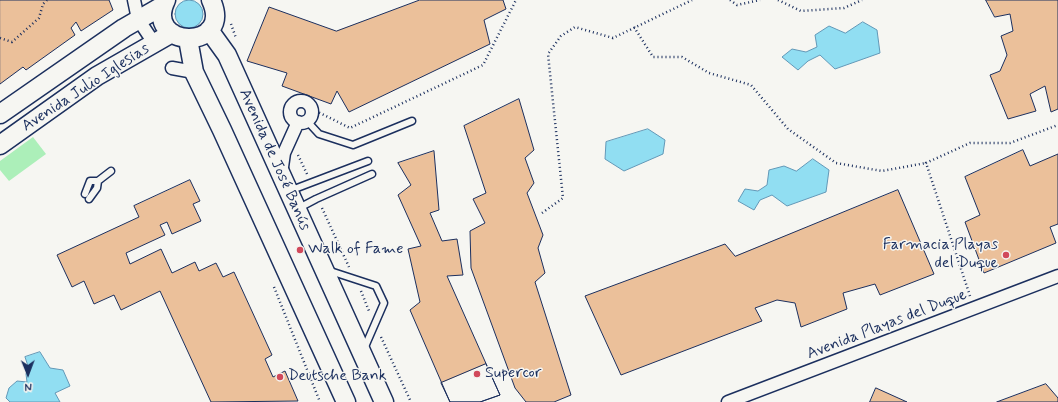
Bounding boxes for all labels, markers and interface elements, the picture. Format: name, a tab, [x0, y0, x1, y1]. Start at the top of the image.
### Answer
street label: Avenida Julio Iglesias	[19, 40, 153, 136]
street label: Avenida de José Banús	[234, 86, 314, 234]
place label: Farmacia Playas del Duque	[883, 236, 998, 274]
place label: Walk of Fame	[308, 240, 403, 260]
marker: Walk of Fame	[295, 245, 305, 255]
marker: Farmacia Playas del Duque	[1001, 250, 1011, 260]
street label: Avenida Playas del Duque	[804, 286, 970, 364]
north arrow	[8, 354, 48, 394]
place label: Supercor	[485, 364, 541, 384]
place label: Deutsche Bank	[288, 367, 387, 387]
marker: Supercor	[472, 369, 482, 379]
marker: Deutsche Bank	[275, 372, 285, 382]
text: N	[24, 379, 32, 393]

